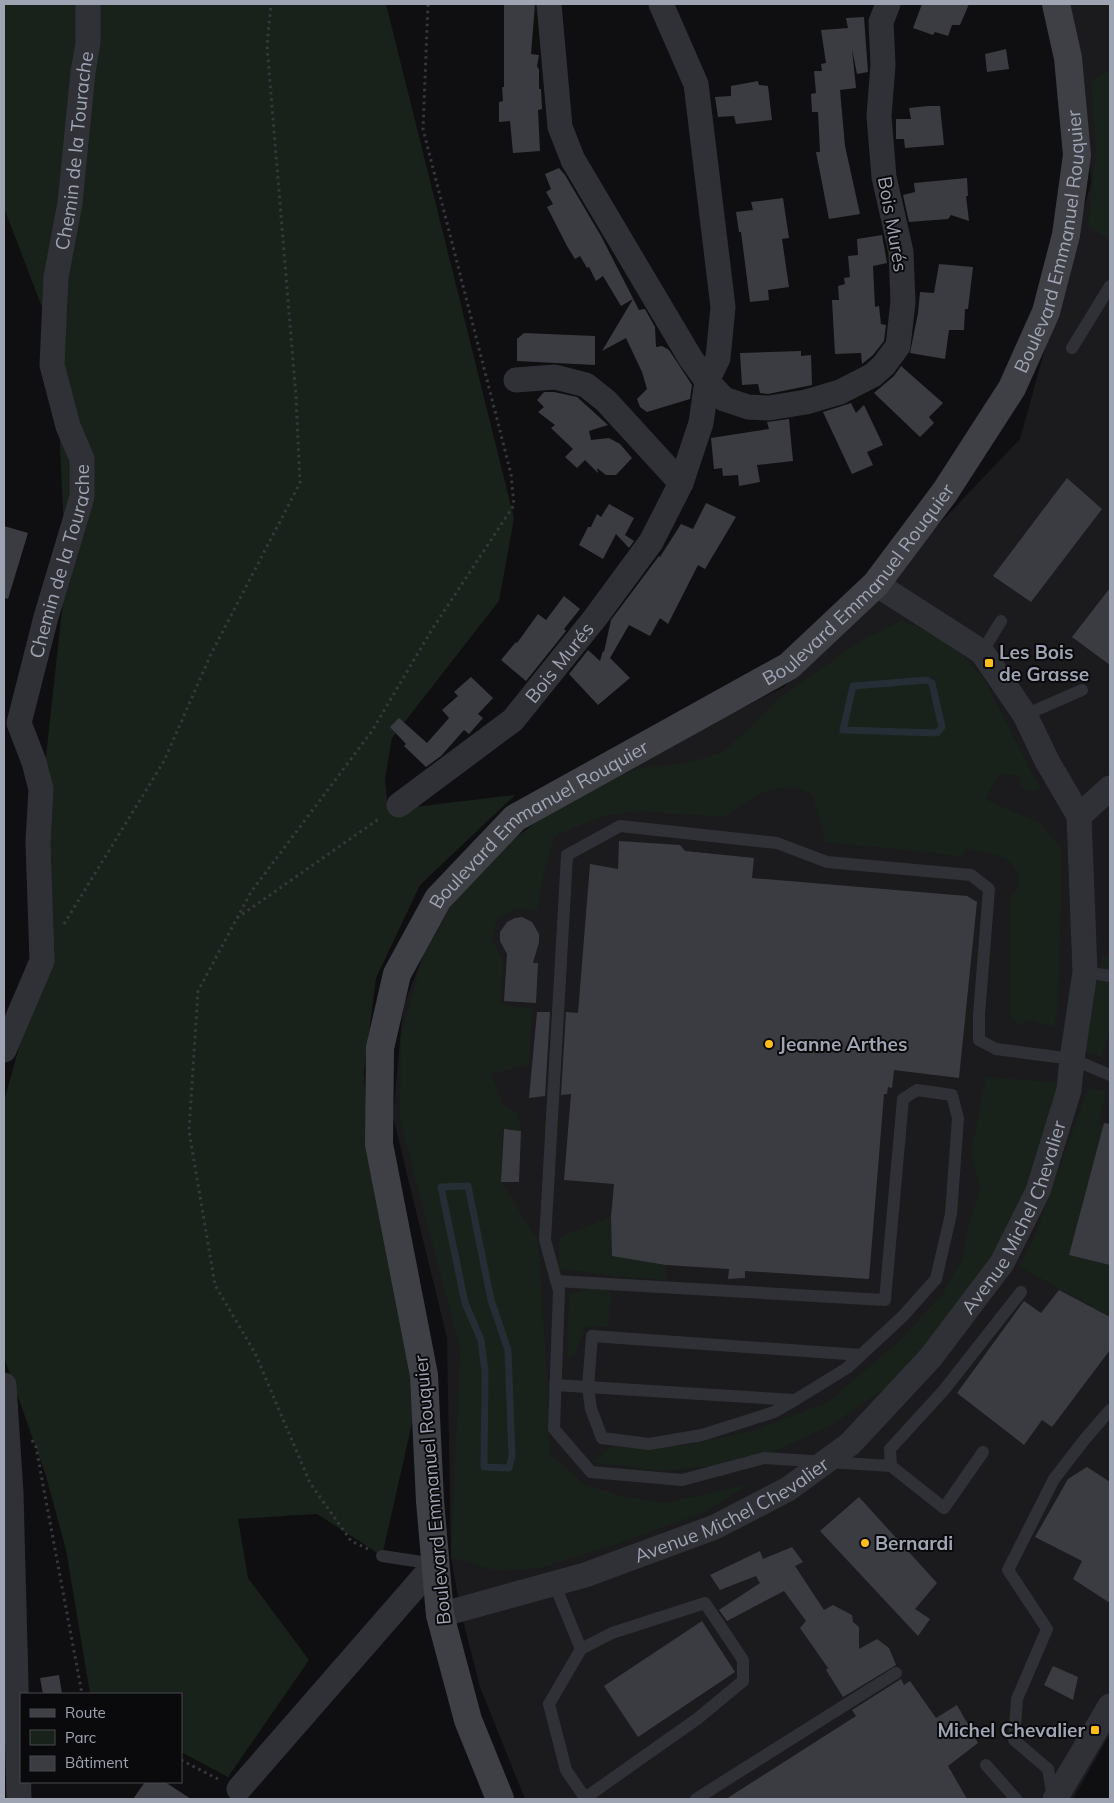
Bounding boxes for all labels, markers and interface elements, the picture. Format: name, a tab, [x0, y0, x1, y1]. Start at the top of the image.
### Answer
street label: Chemin de la Tourache	[49, 49, 98, 252]
street label: Boulevard Emmanuel Rouquier	[1008, 109, 1089, 376]
street label: Bois Murés	[873, 174, 913, 274]
street label: Chemin de la Tourache	[24, 464, 94, 661]
street label: Boulevard Emmanuel Rouquier	[758, 479, 959, 690]
street label: Bois Murés	[520, 617, 599, 708]
place label: Les Bois de Grasse	[999, 640, 1089, 686]
marker: Les Bois de Grasse	[983, 657, 995, 669]
street label: Boulevard Emmanuel Rouquier	[423, 734, 652, 912]
place label: Jeanne Arthes	[779, 1032, 907, 1056]
marker: Jeanne Arthes	[763, 1038, 775, 1050]
street label: Avenue Michel Chevalier	[956, 1117, 1071, 1319]
street label: Boulevard Emmanuel Rouquier	[408, 1354, 456, 1626]
street label: Avenue Michel Chevalier	[631, 1452, 833, 1568]
place label: Bernardi	[875, 1531, 953, 1555]
marker: Bernardi	[859, 1537, 871, 1549]
legend	[20, 1693, 182, 1783]
text: Route	[65, 1703, 106, 1722]
place label: Michel Chevalier	[937, 1718, 1086, 1742]
marker: Michel Chevalier	[1089, 1724, 1101, 1736]
text: Parc	[65, 1728, 96, 1747]
text: Bâtiment	[65, 1753, 128, 1772]

